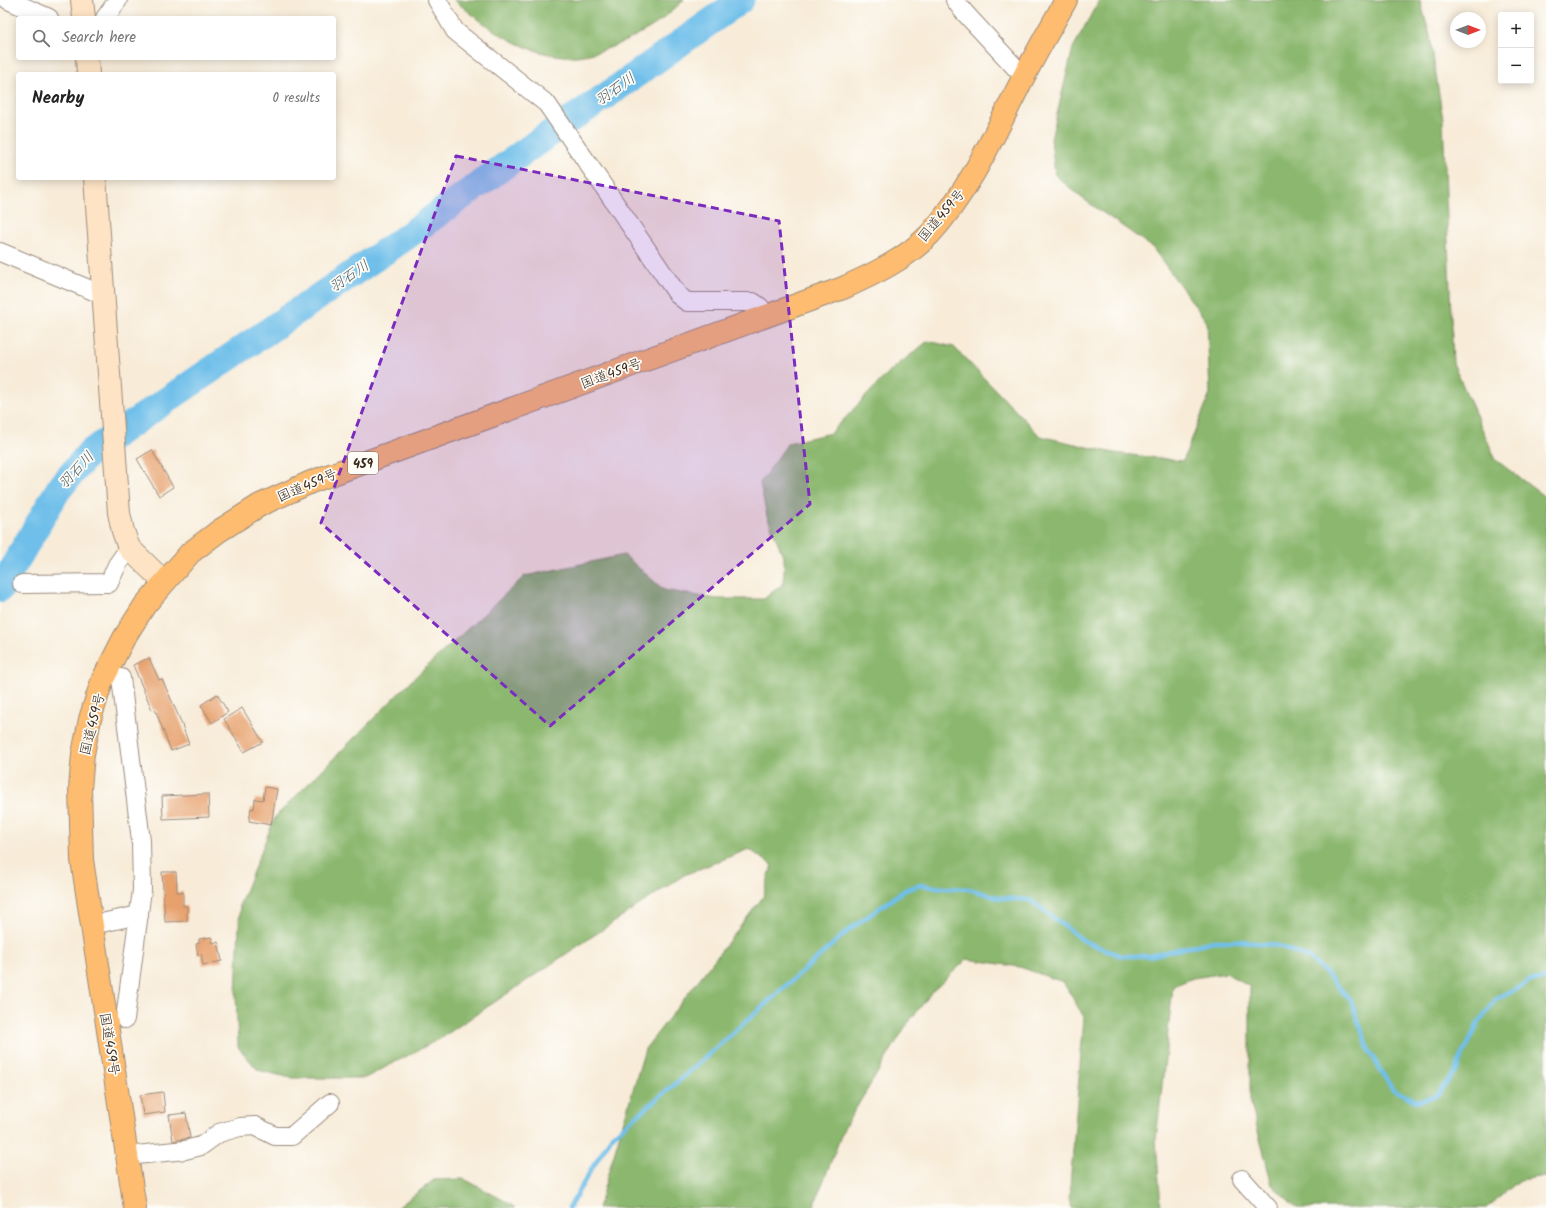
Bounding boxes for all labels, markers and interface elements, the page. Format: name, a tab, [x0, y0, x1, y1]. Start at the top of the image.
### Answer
north arrow	[1450, 12, 1486, 48]
map controls	[1498, 12, 1534, 84]
button: +	[1498, 12, 1534, 48]
search box	[16, 16, 336, 60]
text: Search here	[62, 26, 136, 50]
icon: search	[30, 27, 52, 49]
button: −	[1498, 48, 1534, 84]
water label: 羽石川	[590, 67, 641, 113]
text: Nearby	[32, 85, 84, 112]
text: 0 results	[273, 88, 320, 109]
street label: 国道459号	[913, 184, 971, 247]
water label: 羽石川	[324, 254, 375, 299]
street label: 国道459号	[577, 353, 645, 395]
water label: 羽石川	[53, 446, 101, 495]
road number: 459	[348, 452, 378, 474]
street label: 国道459号	[274, 463, 341, 509]
street label: 国道459号	[75, 690, 111, 758]
street label: 国道459号	[93, 1011, 125, 1078]

